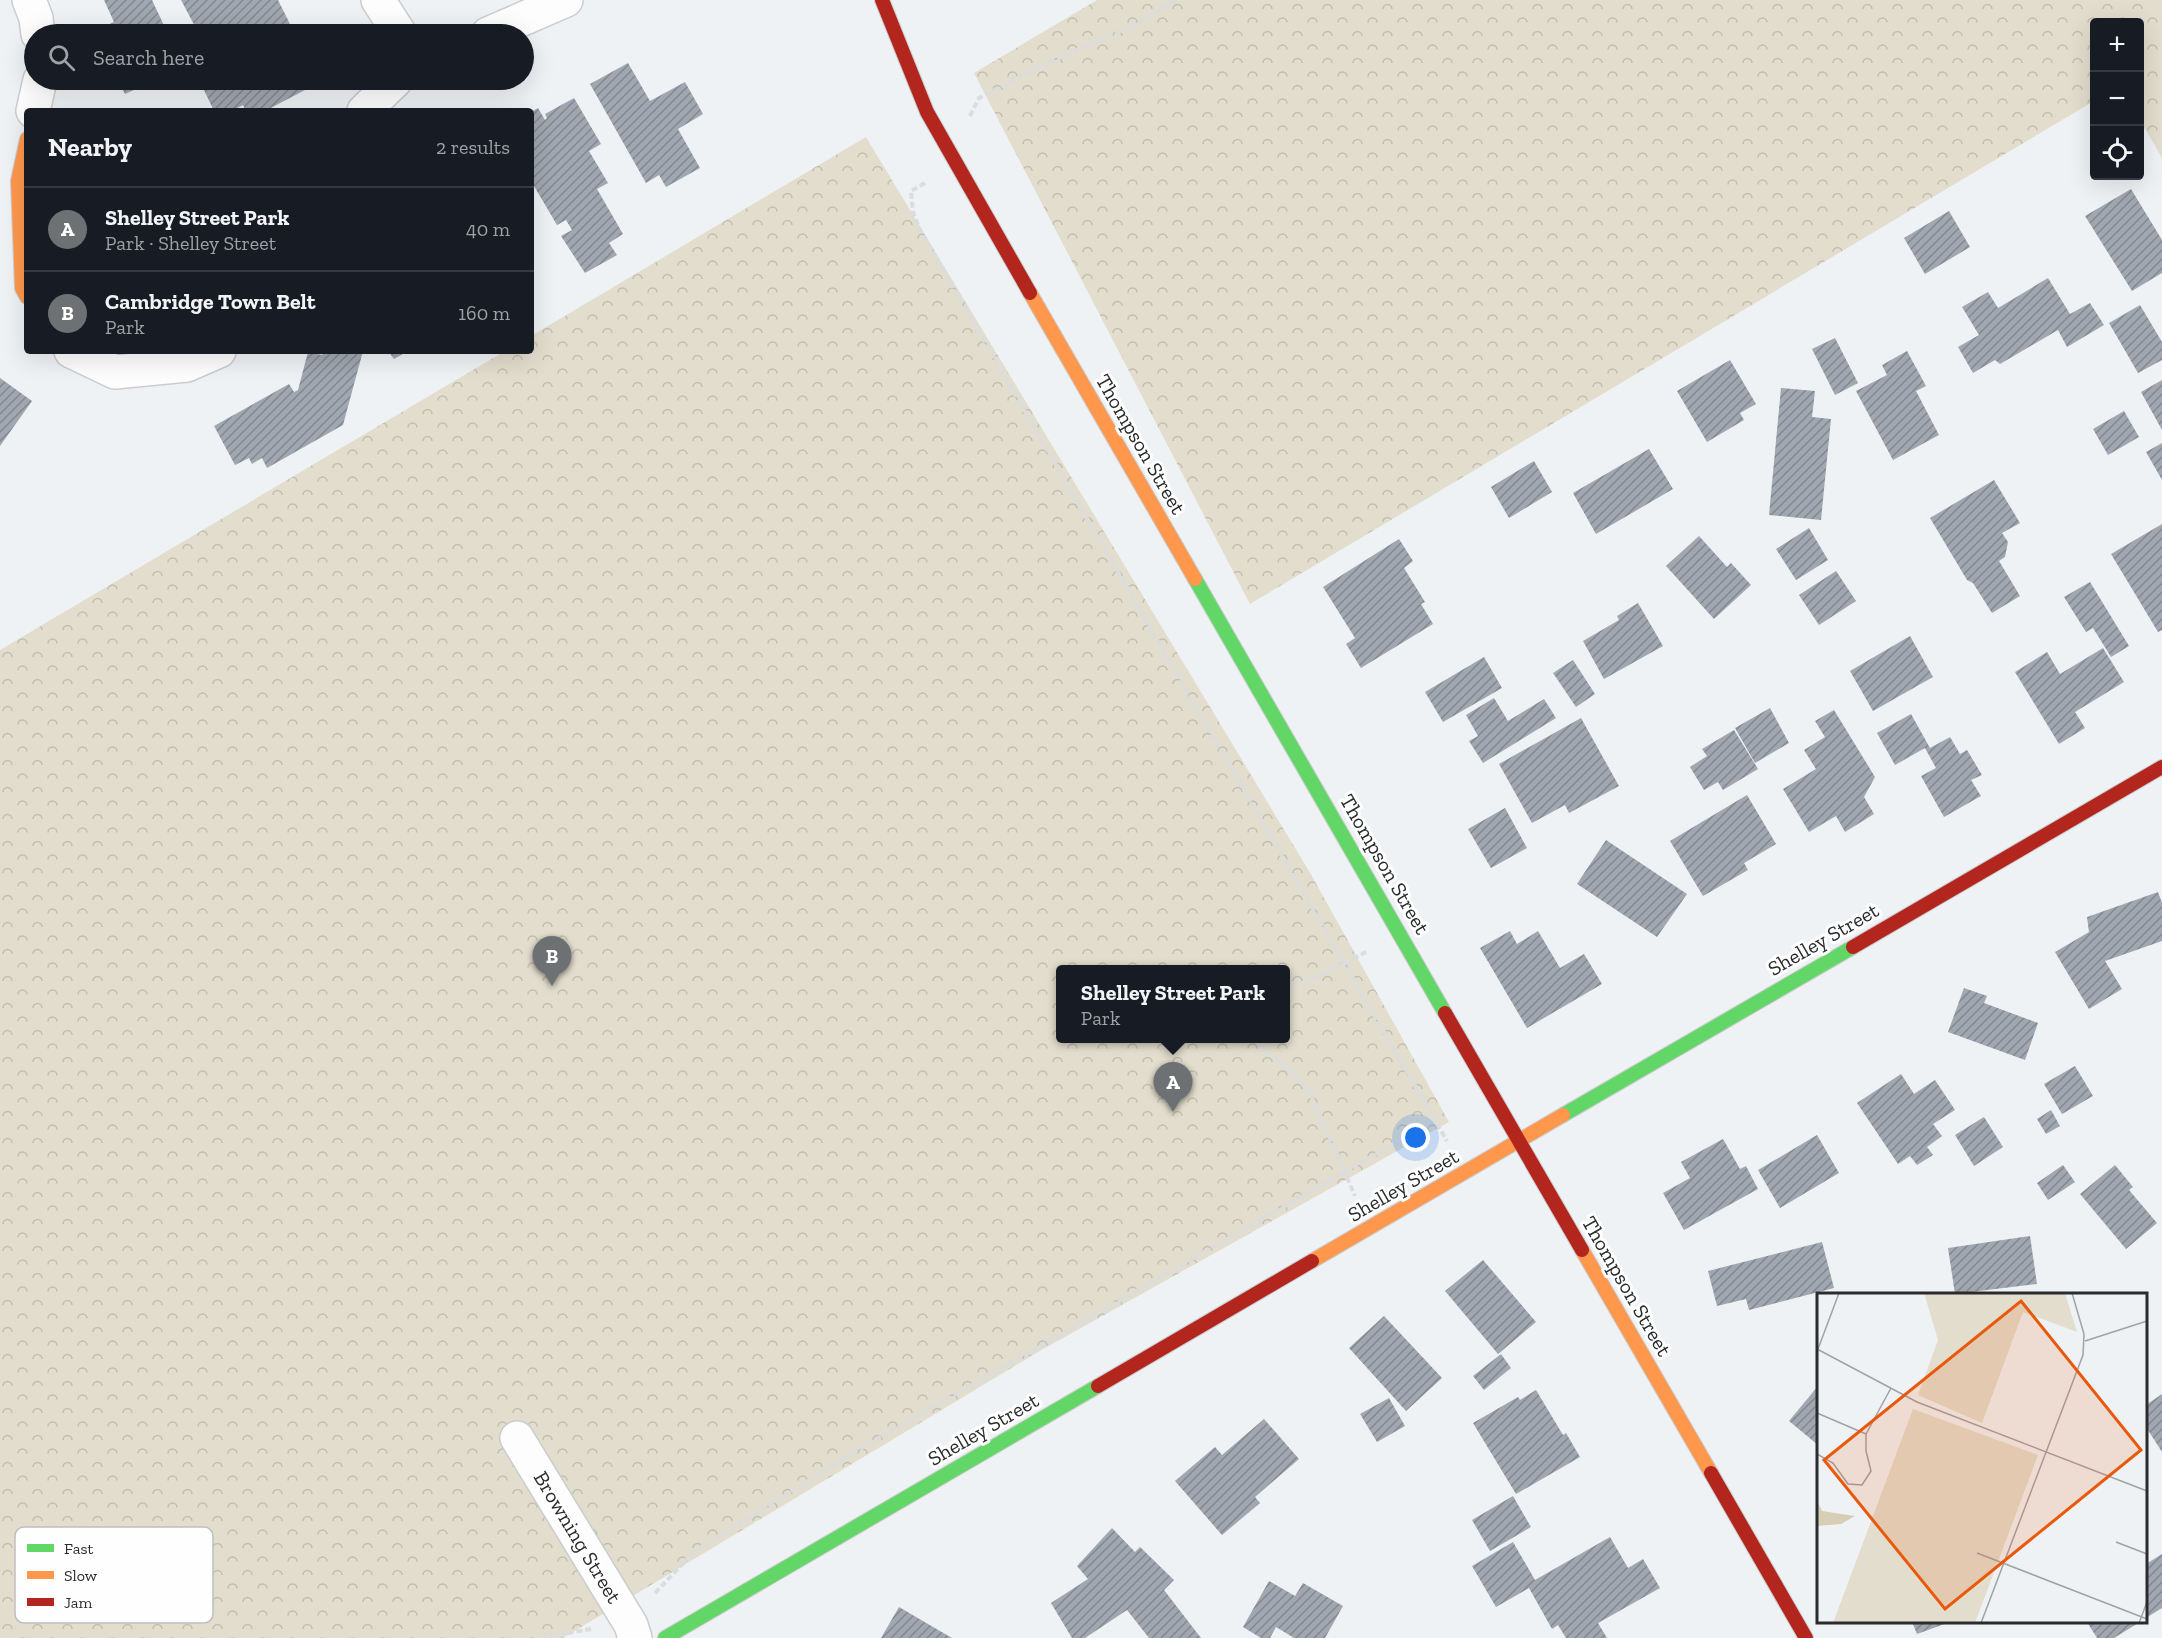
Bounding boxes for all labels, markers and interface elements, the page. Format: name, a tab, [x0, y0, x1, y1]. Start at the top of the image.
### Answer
map controls	[2090, 18, 2144, 180]
button: +	[2090, 18, 2144, 72]
search box	[24, 24, 534, 90]
icon: search	[45, 41, 78, 74]
text: Search here	[93, 44, 204, 71]
button: −	[2090, 72, 2144, 126]
button: locate	[2090, 126, 2144, 180]
text: Nearby	[48, 131, 132, 163]
text: 2 results	[436, 135, 510, 159]
text: Shelley Street Park	[105, 204, 289, 231]
text: A	[61, 217, 74, 241]
text: 40 m	[466, 217, 510, 241]
text: Park · Shelley Street	[105, 231, 276, 255]
text: Cambridge Town Belt	[105, 288, 316, 315]
text: B	[61, 301, 74, 325]
text: 160 m	[458, 301, 510, 325]
text: Park	[105, 315, 145, 339]
street label: Thompson Street	[1091, 370, 1191, 519]
street label: Thompson Street	[1335, 790, 1435, 939]
street label: Shelley Street	[1763, 897, 1883, 981]
pin: B	[532, 936, 572, 986]
popup	[1056, 965, 1290, 1043]
text: Shelley Street Park	[1081, 979, 1265, 1006]
text: Park	[1081, 1006, 1120, 1030]
pin: A	[1154, 1062, 1192, 1112]
your location	[1401, 1123, 1430, 1152]
street label: Shelley Street	[1343, 1143, 1463, 1227]
street label: Thompson Street	[1577, 1212, 1677, 1361]
inset map	[1817, 1293, 2147, 1623]
street label: Shelley Street	[923, 1387, 1043, 1471]
street label: Browning Street	[529, 1466, 627, 1608]
legend	[15, 1527, 213, 1623]
text: Fast	[64, 1539, 93, 1558]
text: Slow	[64, 1566, 98, 1585]
text: Jam	[64, 1593, 93, 1612]

